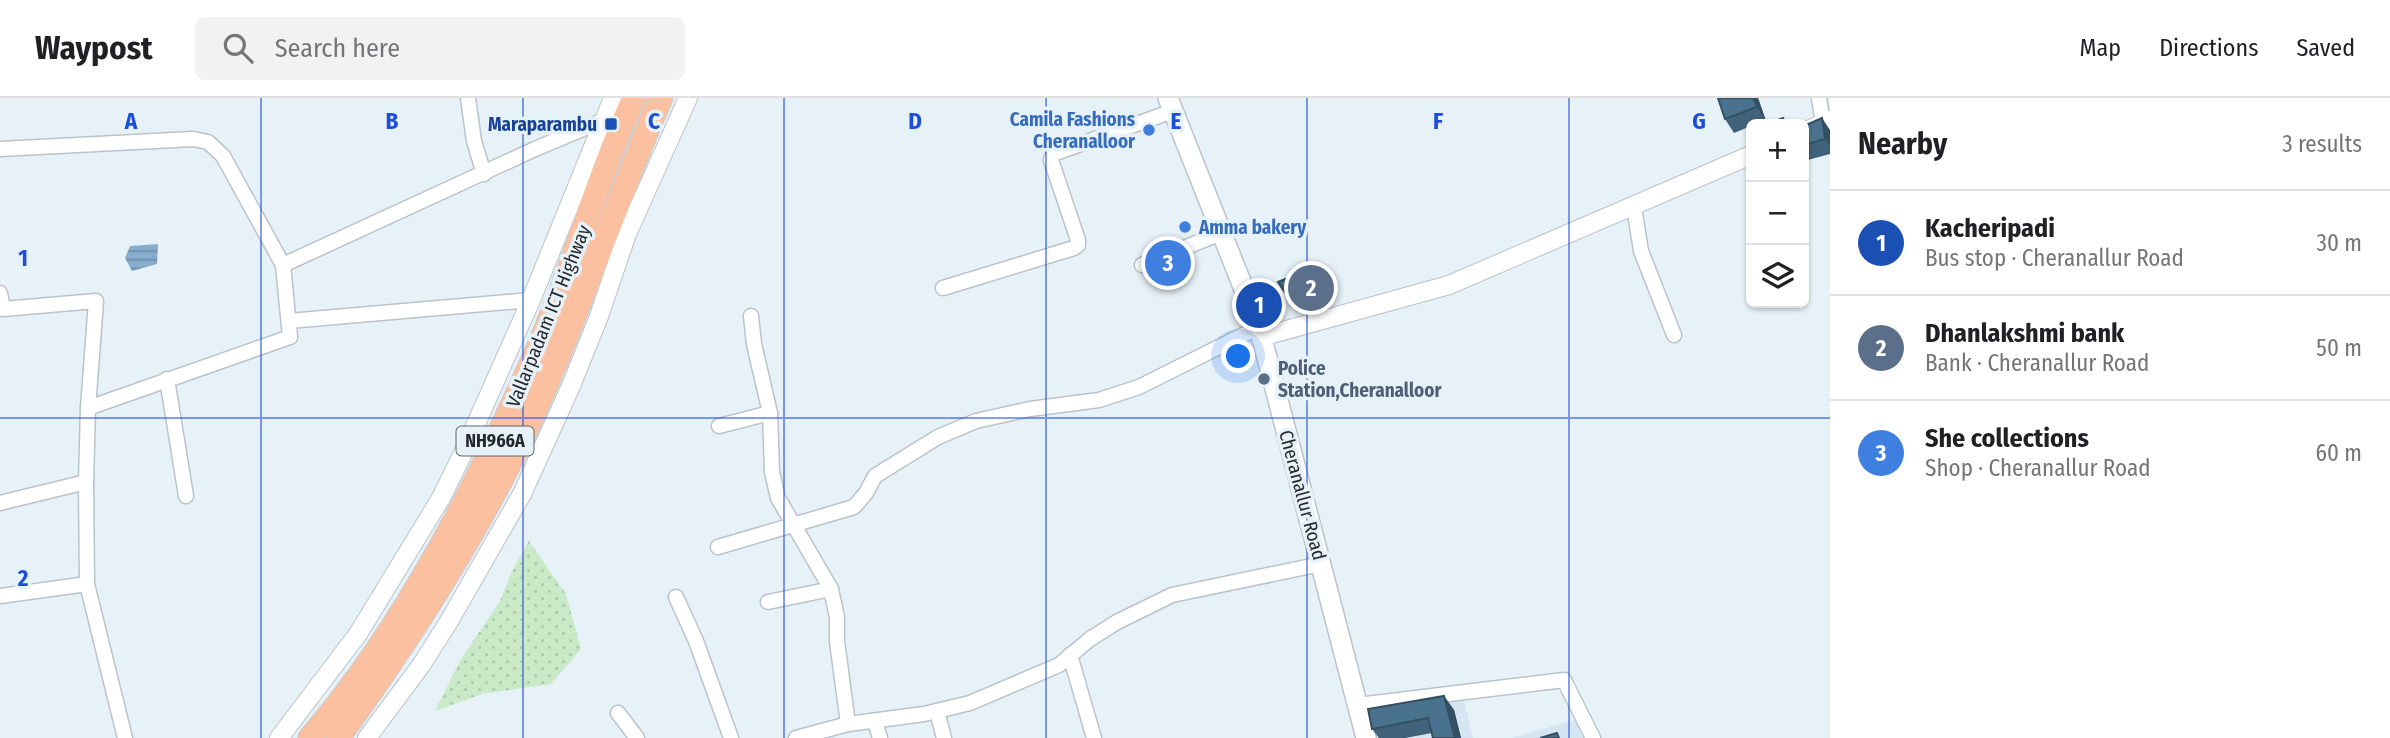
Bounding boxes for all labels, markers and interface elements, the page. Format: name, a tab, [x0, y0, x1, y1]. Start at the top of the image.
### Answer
search box	[195, 17, 685, 80]
text: Waypost	[35, 28, 153, 68]
icon: search	[219, 29, 257, 67]
text: Search here	[275, 33, 400, 64]
text: Map	[2080, 34, 2121, 62]
text: Directions	[2159, 34, 2258, 62]
text: Saved	[2296, 34, 2355, 62]
text: A	[124, 107, 138, 135]
text: B	[386, 107, 399, 135]
text: C	[648, 107, 660, 135]
text: D	[908, 107, 922, 135]
text: E	[1171, 107, 1182, 135]
text: F	[1433, 107, 1443, 135]
text: G	[1692, 107, 1706, 135]
place label: Camila Fashions Cheranalloor	[1010, 108, 1136, 153]
place label: Maraparambu	[488, 113, 597, 136]
marker: Maraparambu	[603, 116, 619, 132]
map controls	[1746, 119, 1809, 308]
button: +	[1746, 119, 1809, 182]
marker: Camila Fashions Cheranalloor	[1141, 122, 1157, 138]
text: Nearby	[1858, 126, 1947, 162]
text: 3 results	[2282, 130, 2362, 158]
button: −	[1746, 182, 1809, 245]
text: Kacheripadi	[1925, 213, 2055, 244]
place label: Amma bakery	[1198, 216, 1307, 239]
marker: Amma bakery	[1177, 219, 1193, 235]
street label: Vallarpadam ICT Highway	[501, 221, 596, 411]
text: 1	[1876, 229, 1886, 257]
text: 30 m	[2317, 229, 2362, 257]
pin: 3	[1145, 237, 1191, 289]
text: 1	[18, 244, 28, 272]
text: Bus stop · Cheranallur Road	[1925, 244, 2184, 272]
button: layers	[1746, 245, 1809, 308]
pin: 2	[1288, 262, 1334, 314]
pin: 1	[1236, 279, 1282, 331]
text: Dhanlakshmi bank	[1925, 318, 2124, 349]
text: 2	[1876, 334, 1886, 362]
text: 50 m	[2316, 334, 2362, 362]
your location	[1221, 339, 1255, 373]
text: Bank · Cheranallur Road	[1925, 349, 2149, 377]
place label: Police Station,Cheranalloor	[1278, 357, 1442, 402]
marker: Police Station,Cheranalloor	[1256, 371, 1272, 387]
text: She collections	[1925, 423, 2089, 454]
road number: NH966A	[456, 426, 534, 456]
street label: Cheranallur Road	[1274, 428, 1331, 563]
text: 3	[1876, 439, 1886, 467]
text: 60 m	[2316, 439, 2362, 467]
text: Shop · Cheranallur Road	[1925, 454, 2151, 482]
text: 2	[17, 564, 29, 592]

